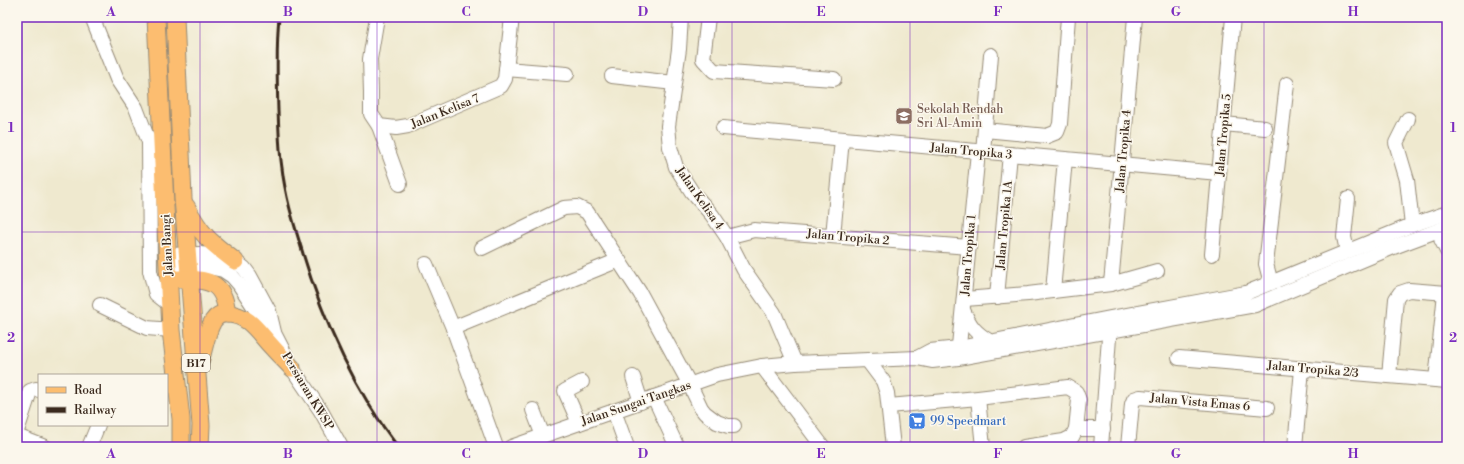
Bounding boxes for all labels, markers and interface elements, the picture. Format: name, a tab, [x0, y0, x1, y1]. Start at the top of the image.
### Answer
text: A	[105, 4, 116, 20]
text: B	[283, 4, 293, 20]
text: C	[461, 4, 471, 20]
text: D	[638, 4, 648, 20]
text: E	[816, 4, 826, 20]
text: F	[993, 4, 1003, 20]
text: G	[1171, 4, 1182, 20]
text: H	[1348, 4, 1359, 20]
street label: Jalan Kelisa 7	[408, 91, 482, 132]
street label: Jalan Tropika 5	[1212, 93, 1235, 178]
place label: Sekolah Rendah Sri Al-Amin	[917, 102, 1004, 131]
school or university icon: Sekolah Rendah Sri Al-Amin	[894, 106, 914, 126]
street label: Jalan Tropika 4	[1112, 109, 1135, 194]
text: 1	[8, 120, 15, 136]
text: 1	[1450, 120, 1457, 136]
street label: Jalan Tropika 3	[928, 140, 1013, 163]
street label: Jalan Kelisa 4	[672, 163, 727, 233]
street label: Jalan Tropika 1A	[993, 179, 1016, 271]
street label: Jalan Bangi	[158, 213, 177, 277]
street label: Jalan Tropika 1	[957, 213, 980, 297]
street label: Jalan Tropika 2	[805, 226, 890, 249]
text: 2	[7, 330, 15, 346]
text: 2	[1449, 330, 1457, 346]
street label: Persiaran KWSP	[278, 349, 337, 433]
road number: B17	[182, 354, 210, 372]
street label: Jalan Tropika 2/3	[1265, 358, 1360, 381]
legend	[38, 374, 168, 426]
street label: Jalan Sungai Tangkas	[578, 378, 693, 430]
text: Road	[74, 383, 102, 398]
street label: Jalan Vista Emas 6	[1148, 391, 1251, 414]
text: Railway	[74, 403, 116, 418]
supermarket icon: 99 Speedmart	[907, 411, 927, 431]
place label: 99 Speedmart	[930, 414, 1007, 429]
text: A	[105, 446, 116, 462]
text: B	[283, 446, 293, 462]
text: C	[461, 446, 471, 462]
text: D	[638, 446, 648, 462]
text: E	[816, 446, 826, 462]
text: F	[993, 446, 1003, 462]
text: G	[1171, 446, 1182, 462]
text: H	[1348, 446, 1359, 462]

